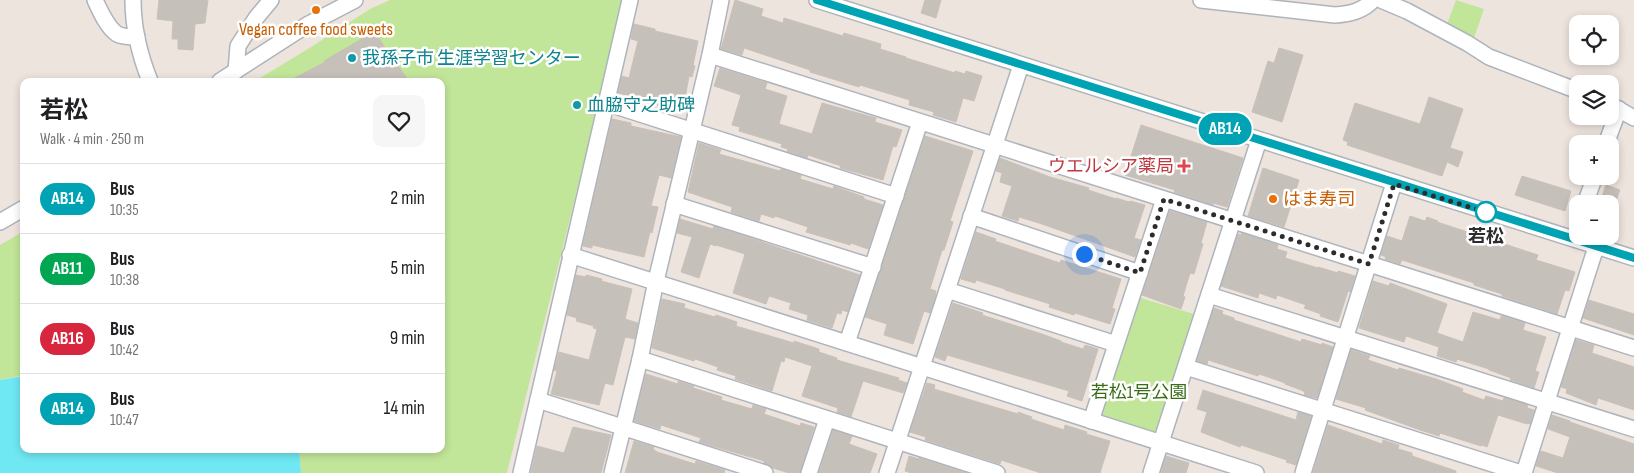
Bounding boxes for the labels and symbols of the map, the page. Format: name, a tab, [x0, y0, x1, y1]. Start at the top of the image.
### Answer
marker: Vegan coffee food sweets	[310, 4, 322, 16]
place label: Vegan coffee food sweets	[239, 19, 393, 40]
place label: 我孫子市 生涯学習センター	[362, 48, 581, 69]
marker: 我孫子市 生涯学習センター	[346, 52, 358, 64]
place label: 血脇守之助碑	[587, 95, 695, 116]
marker: 血脇守之助碑	[571, 99, 583, 111]
line badge: AB14	[1190, 113, 1260, 145]
place label: ウエルシア薬局	[1048, 156, 1174, 177]
marker: ウエルシア薬局	[1178, 160, 1190, 172]
place label: はま寿司	[1283, 189, 1355, 210]
marker: はま寿司	[1267, 193, 1279, 205]
marker: 若松	[1475, 201, 1497, 223]
place label: 若松	[1468, 226, 1504, 247]
your location	[1072, 242, 1097, 267]
park label: 若松1号公園	[1091, 382, 1187, 403]

